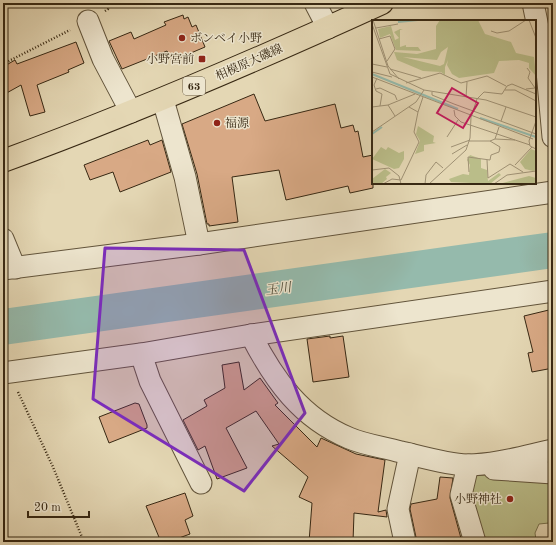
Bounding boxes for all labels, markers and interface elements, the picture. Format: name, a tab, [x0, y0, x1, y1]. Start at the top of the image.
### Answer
inset map	[372, 20, 536, 184]
place label: ボンベイ小野	[190, 32, 262, 45]
marker: ボンベイ小野	[177, 33, 187, 43]
street label: 相模原大磯線	[213, 41, 285, 83]
place label: 小野宮前	[146, 52, 194, 66]
marker: 小野宮前	[197, 54, 207, 64]
road number: 63	[183, 77, 205, 95]
place label: 福源	[225, 116, 249, 130]
marker: 福源	[212, 118, 222, 128]
water label: 玉川	[264, 280, 294, 298]
place label: 小野神社	[454, 492, 502, 506]
scale bar	[28, 493, 89, 519]
marker: 小野神社	[505, 494, 515, 504]
text: 20 m	[34, 502, 61, 514]

